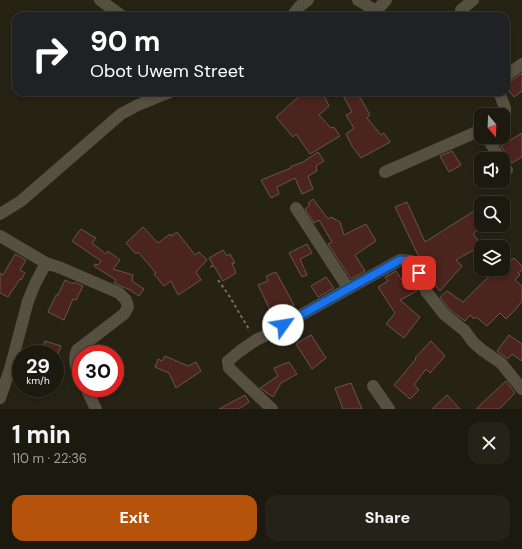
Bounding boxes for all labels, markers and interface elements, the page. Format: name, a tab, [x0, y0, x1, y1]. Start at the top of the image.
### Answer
text: 90 m	[90, 23, 160, 60]
icon: right	[24, 28, 76, 80]
text: Obot Uwem Street	[90, 59, 245, 83]
north arrow	[474, 108, 510, 144]
map controls	[474, 108, 510, 276]
button: sound	[474, 152, 510, 188]
button: search	[474, 196, 510, 232]
button: layers	[474, 240, 510, 276]
pin	[402, 256, 436, 290]
icon: arrive	[408, 262, 430, 284]
position arrow	[262, 304, 304, 346]
speed limit sign: 30	[72, 345, 124, 397]
text: 29	[26, 353, 50, 379]
text: km/h	[26, 374, 50, 387]
text: 1 min	[12, 419, 71, 450]
button: close	[468, 422, 510, 464]
text: 110 m · 22:36	[12, 450, 87, 467]
button: Exit	[12, 495, 257, 541]
button: Share	[265, 495, 510, 541]

